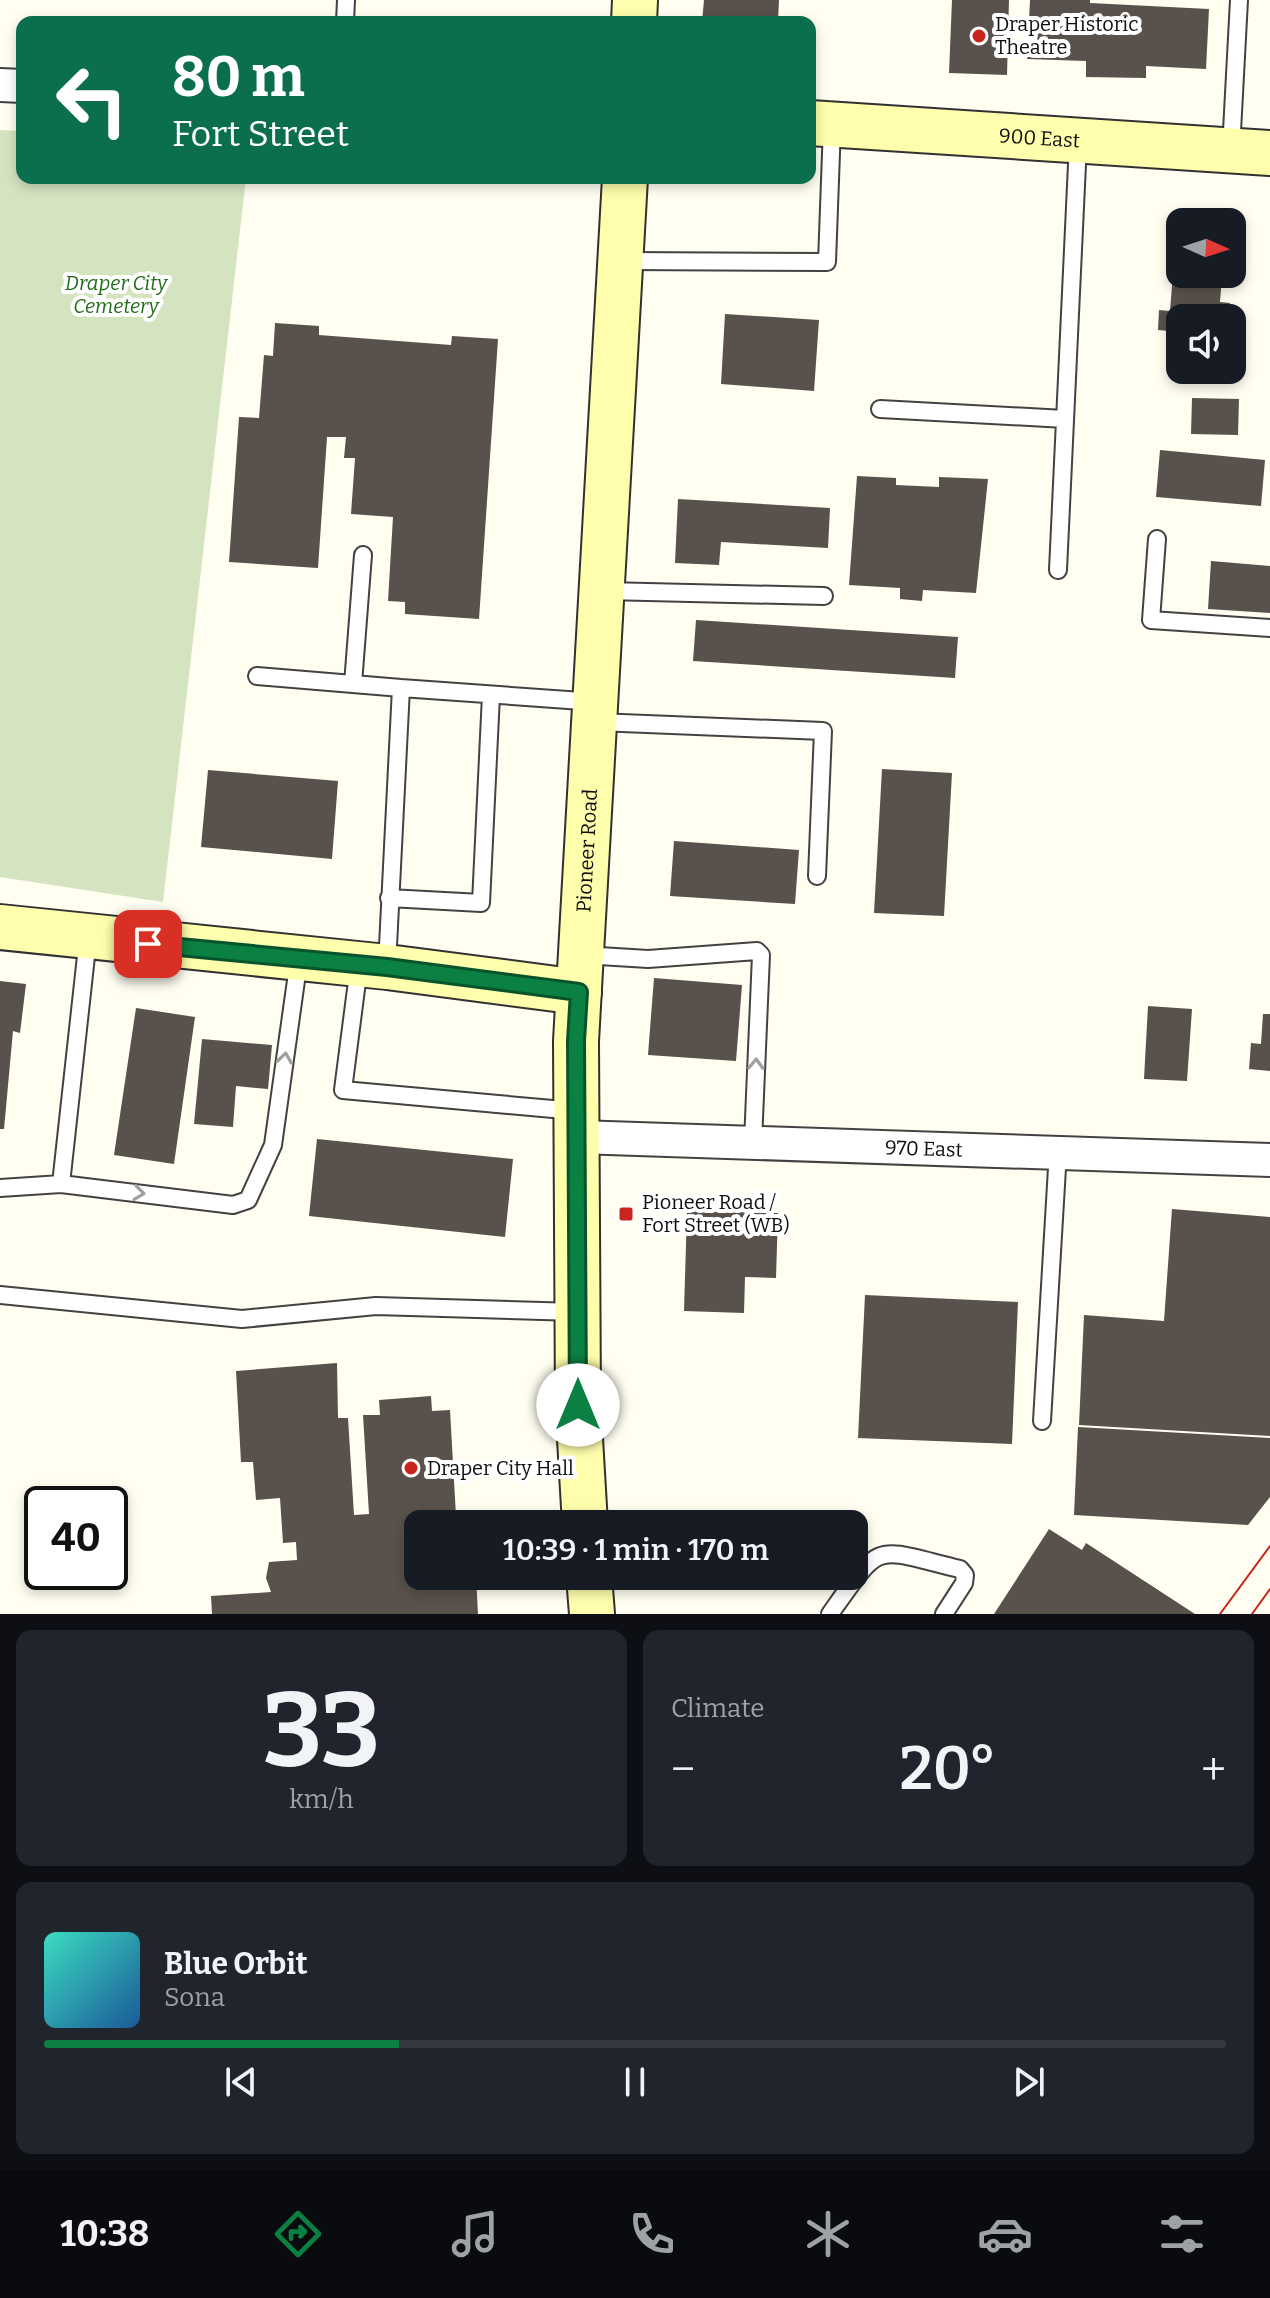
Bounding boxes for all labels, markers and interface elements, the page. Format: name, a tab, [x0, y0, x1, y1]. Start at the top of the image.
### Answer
place label: Draper Historic Theatre	[995, 12, 1139, 59]
marker: Draper Historic Theatre	[970, 27, 988, 45]
text: 80 m	[172, 44, 305, 111]
icon: left	[40, 48, 144, 152]
text: Fort Street	[172, 112, 349, 156]
street label: 900 East	[998, 123, 1081, 153]
north arrow	[1166, 208, 1246, 288]
map controls	[1166, 208, 1246, 384]
park label: Draper City Cemetery	[65, 271, 169, 318]
button: sound	[1166, 304, 1246, 384]
street label: Pioneer Road	[571, 788, 602, 913]
pin	[114, 910, 182, 978]
icon: arrive	[126, 922, 170, 966]
one-way arrow	[276, 1051, 293, 1065]
one-way arrow	[747, 1057, 764, 1070]
street label: 970 East	[885, 1135, 963, 1162]
one-way arrow	[133, 1185, 146, 1202]
place label: Pioneer Road / Fort Street (WB)	[642, 1190, 790, 1237]
marker: Pioneer Road / Fort Street (WB)	[617, 1205, 635, 1223]
position arrow	[536, 1363, 620, 1447]
place label: Draper City Hall	[427, 1456, 574, 1480]
marker: Draper City Hall	[402, 1459, 420, 1477]
speed limit sign: 40	[24, 1486, 128, 1590]
text: 10:39 · 1 min · 170 m	[503, 1532, 769, 1568]
text: 33	[262, 1669, 381, 1794]
text: Climate	[671, 1693, 765, 1724]
text: 20°	[899, 1733, 997, 1805]
text: −	[671, 1743, 695, 1796]
text: +	[1201, 1743, 1226, 1796]
text: km/h	[289, 1784, 354, 1815]
text: Blue Orbit	[164, 1946, 308, 1982]
text: Sona	[164, 1982, 225, 2013]
icon: previous	[219, 2060, 263, 2104]
icon: pause	[613, 2060, 657, 2104]
icon: next	[1007, 2060, 1051, 2104]
icon: directions	[270, 2206, 326, 2262]
icon: music	[447, 2206, 503, 2262]
icon: phone	[624, 2206, 680, 2262]
icon: climate	[800, 2206, 856, 2262]
icon: car	[977, 2206, 1033, 2262]
icon: filters	[1154, 2206, 1210, 2262]
text: 10:38	[60, 2212, 150, 2256]

